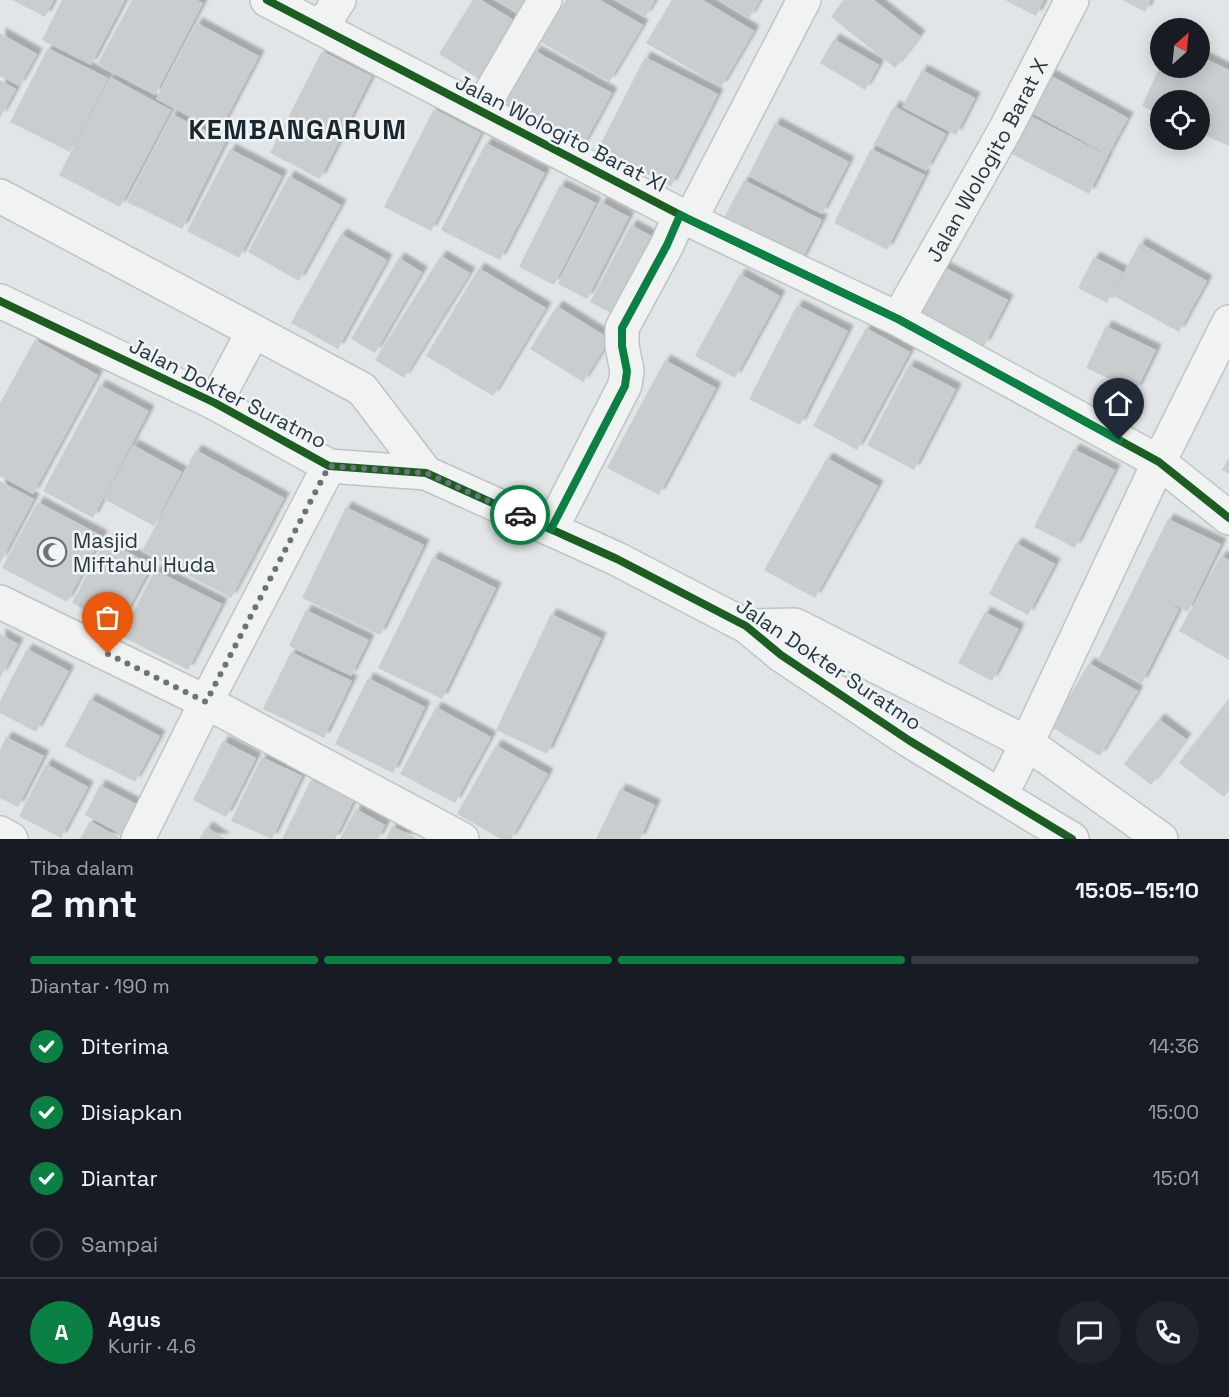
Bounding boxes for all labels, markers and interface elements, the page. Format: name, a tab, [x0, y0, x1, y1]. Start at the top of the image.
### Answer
north arrow	[1150, 18, 1210, 78]
map controls	[1150, 18, 1210, 150]
street label: Jalan Wologito Barat X	[920, 54, 1053, 267]
street label: Jalan Wologito Barat XI	[451, 68, 671, 198]
button: locate	[1150, 90, 1210, 150]
district label: KEMBANGARUM	[188, 112, 408, 147]
street label: Jalan Dokter Suratmo	[125, 331, 331, 455]
pin	[1093, 378, 1144, 440]
icon: home	[1102, 387, 1135, 420]
courier	[490, 485, 550, 545]
icon: car	[504, 499, 537, 532]
place label: Masjid Miftahul Huda	[73, 527, 215, 578]
mosque icon: Masjid Miftahul Huda	[36, 536, 68, 568]
pin	[82, 592, 133, 654]
street label: Jalan Dokter Suratmo	[731, 592, 927, 736]
icon: bag	[91, 601, 124, 634]
text: Tiba dalam	[30, 855, 134, 881]
text: 15:05–15:10	[1075, 876, 1199, 904]
text: 2 mnt	[30, 879, 138, 928]
text: Diantar · 190 m	[30, 973, 170, 999]
icon: check	[30, 1030, 63, 1063]
text: Diterima	[81, 1032, 169, 1060]
text: 14:36	[1149, 1033, 1199, 1059]
icon: check	[30, 1096, 63, 1129]
text: Disiapkan	[81, 1098, 183, 1126]
text: 15:00	[1148, 1099, 1199, 1125]
icon: check	[30, 1162, 63, 1195]
text: Diantar	[81, 1164, 158, 1192]
text: 15:01	[1152, 1165, 1199, 1191]
text: Sampai	[81, 1230, 158, 1258]
button: chat	[1058, 1301, 1121, 1364]
button: phone	[1136, 1301, 1199, 1364]
text: Agus	[108, 1305, 161, 1333]
text: A	[55, 1318, 68, 1346]
text: Kurir · 4.6	[108, 1333, 196, 1359]

